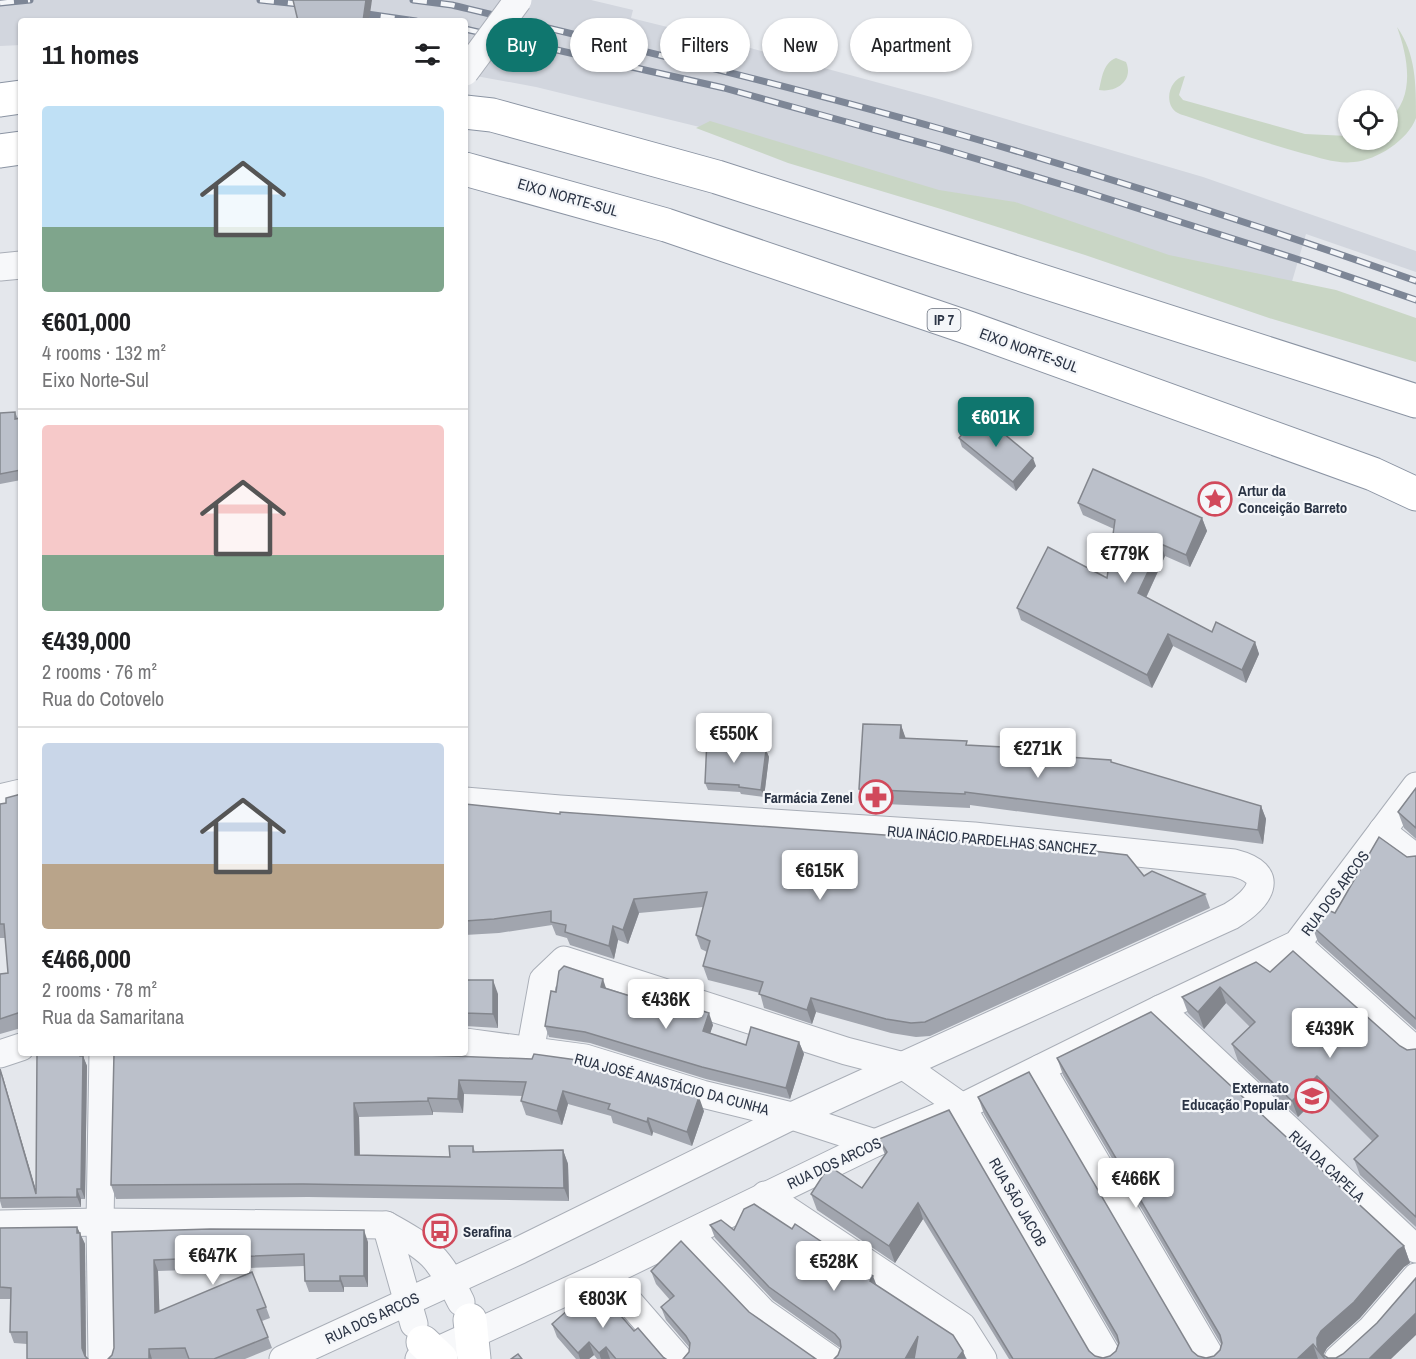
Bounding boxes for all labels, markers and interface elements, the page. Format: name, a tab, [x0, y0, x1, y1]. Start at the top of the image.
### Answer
chip: Buy	[486, 18, 558, 72]
chip: Rent	[570, 18, 648, 72]
chip: Filters	[660, 18, 750, 72]
chip: New	[762, 18, 838, 72]
chip: Apartment	[850, 18, 972, 72]
text: 11 homes	[42, 37, 139, 72]
icon: filters	[411, 38, 444, 71]
map controls	[1338, 90, 1398, 150]
button: locate	[1338, 90, 1398, 150]
icon: home	[189, 145, 297, 253]
street label: EIXO NORTE-SUL	[515, 173, 621, 221]
text: €601,000	[42, 304, 131, 339]
road number: IP 7	[928, 309, 960, 331]
street label: EIXO NORTE-SUL	[977, 322, 1081, 378]
text: 4 rooms · 132 m²	[42, 339, 166, 366]
text: Eixo Norte-Sul	[42, 366, 149, 393]
pin: €601K	[954, 397, 1038, 448]
text: €601K	[972, 403, 1020, 430]
icon: home	[189, 464, 297, 572]
place label: Artur da Conceição Barreto	[1238, 480, 1347, 518]
place icon: Artur da Conceição Barreto	[1197, 481, 1233, 517]
pin: €779K	[1083, 533, 1167, 584]
text: €779K	[1101, 539, 1149, 566]
text: €439,000	[42, 623, 131, 658]
text: 2 rooms · 76 m²	[42, 658, 157, 685]
text: Rua do Cotovelo	[42, 685, 164, 712]
pin: €550K	[692, 713, 776, 764]
text: €550K	[710, 719, 758, 746]
pin: €271K	[996, 728, 1080, 779]
text: €271K	[1014, 734, 1062, 761]
pharmacy icon: Farmácia Zenel	[858, 779, 894, 815]
icon: home	[189, 782, 297, 890]
place label: Farmácia Zenel	[764, 787, 853, 808]
street label: RUA INÁCIO PARDELHAS SANCHEZ	[886, 820, 1098, 860]
street label: RUA DOS ARCOS	[1296, 846, 1374, 940]
pin: €615K	[778, 850, 862, 901]
text: €615K	[796, 856, 844, 883]
text: €466,000	[42, 941, 131, 976]
text: 2 rooms · 78 m²	[42, 976, 157, 1003]
pin: €436K	[624, 979, 708, 1030]
text: €436K	[642, 985, 690, 1012]
text: Rua da Samaritana	[42, 1003, 184, 1030]
pin: €439K	[1288, 1008, 1372, 1059]
text: €439K	[1306, 1014, 1354, 1041]
street label: RUA JOSÉ ANASTÁCIO DA CUNHA	[572, 1048, 772, 1120]
place label: Externato Educação Popular	[1182, 1077, 1289, 1115]
school or university icon: Externato Educação Popular	[1294, 1078, 1330, 1114]
street label: RUA DA CAPELA	[1284, 1125, 1370, 1207]
street label: RUA DOS ARCOS	[783, 1132, 885, 1194]
street label: RUA SÃO JACOB	[984, 1154, 1052, 1250]
pin: €466K	[1094, 1158, 1178, 1209]
text: €466K	[1112, 1164, 1160, 1191]
bus stop icon: Serafina	[422, 1213, 458, 1249]
place label: Serafina	[463, 1221, 512, 1242]
pin: €647K	[171, 1235, 255, 1286]
text: €647K	[189, 1241, 237, 1268]
pin: €528K	[792, 1241, 876, 1292]
text: €528K	[810, 1247, 858, 1274]
pin: €803K	[561, 1278, 645, 1329]
text: €803K	[579, 1284, 627, 1311]
street label: RUA DOS ARCOS	[321, 1287, 423, 1349]

